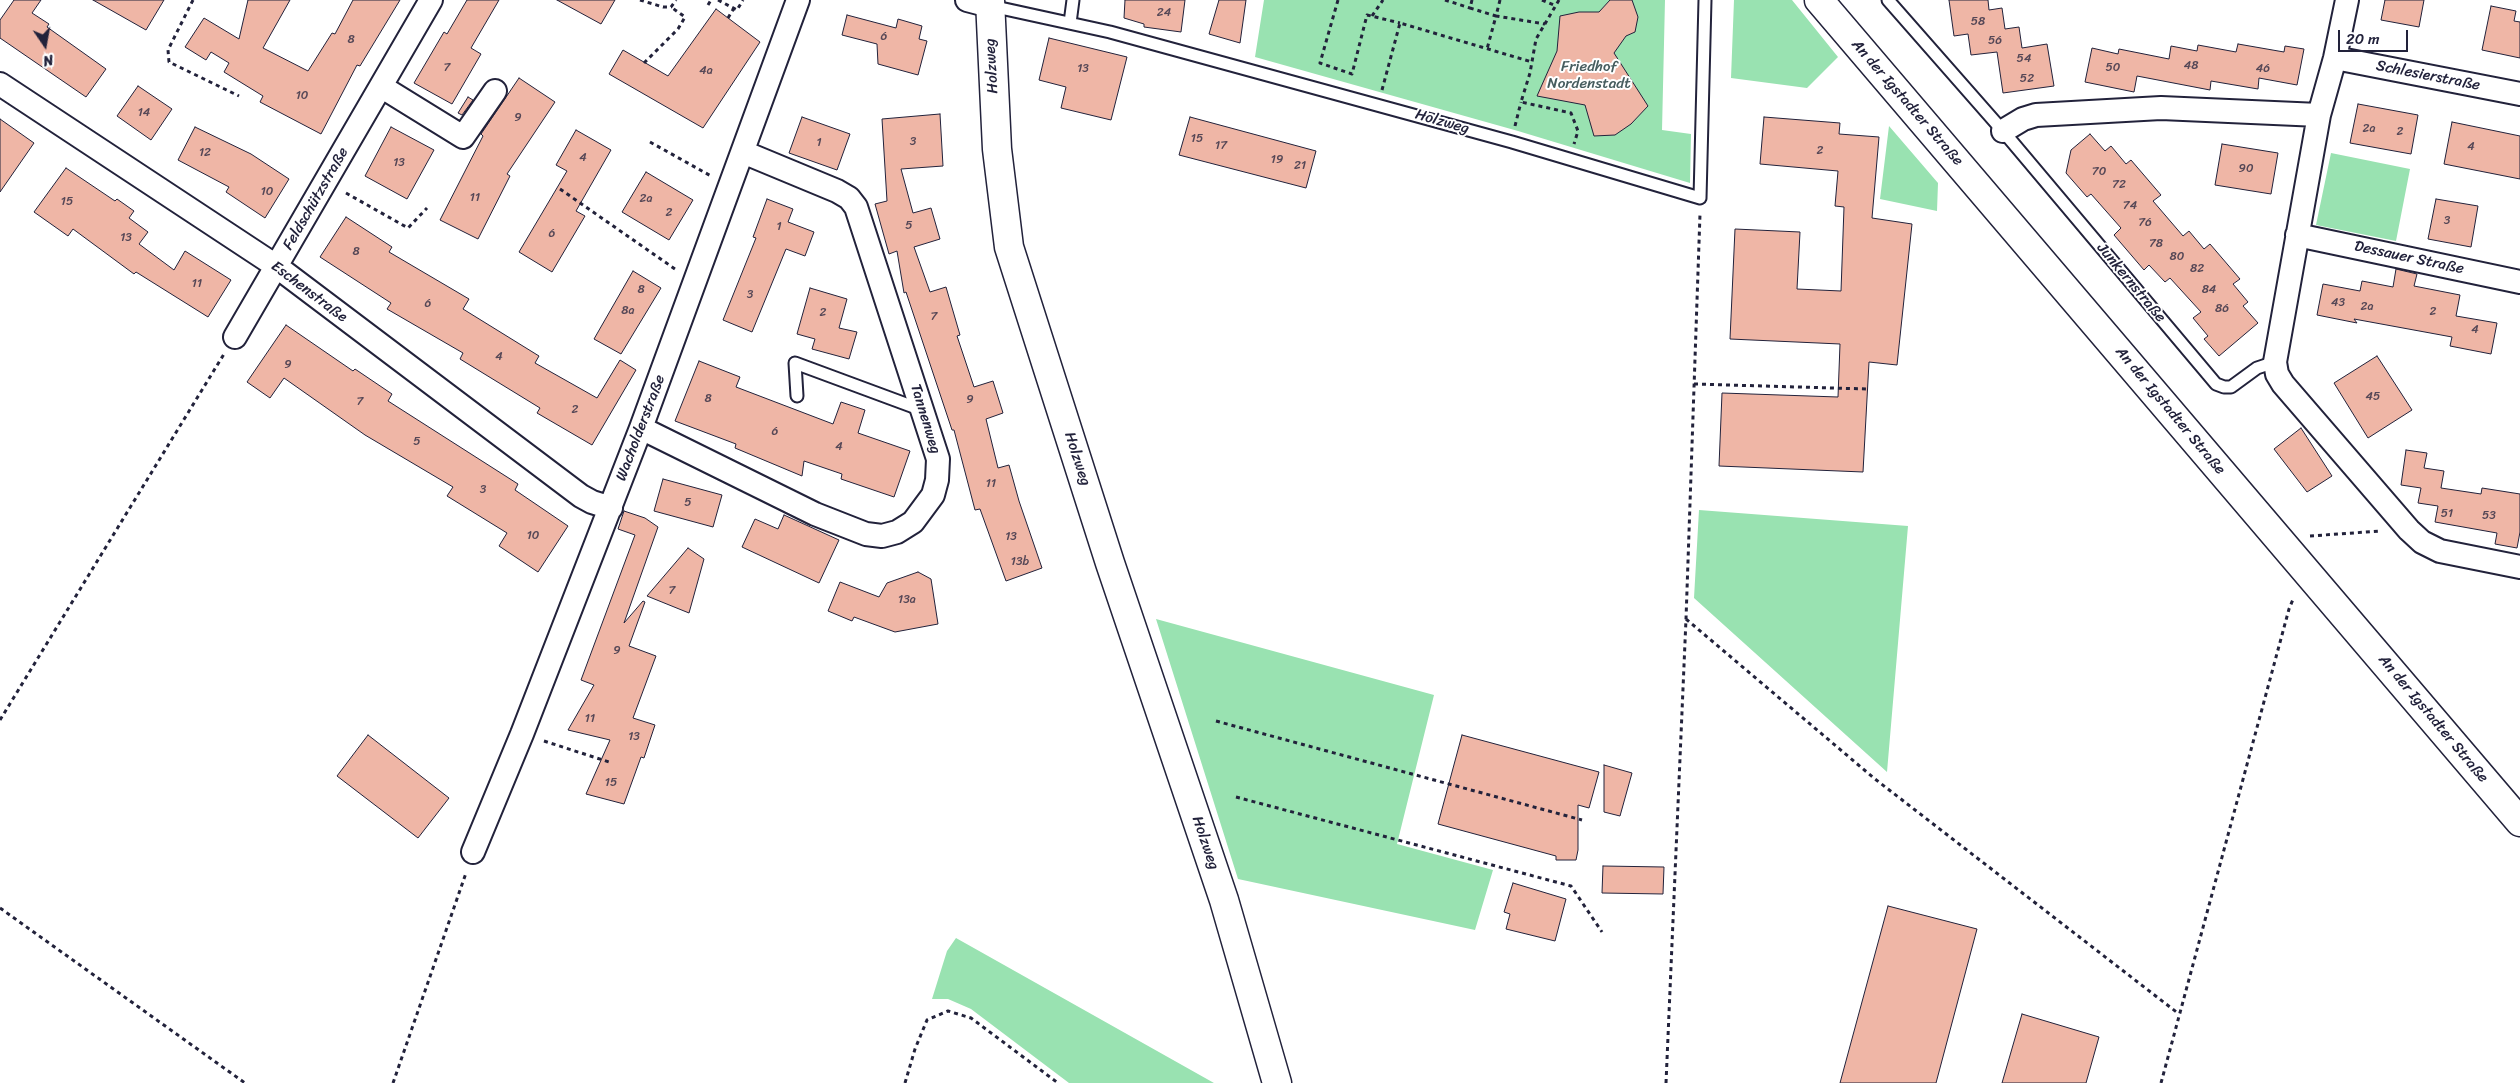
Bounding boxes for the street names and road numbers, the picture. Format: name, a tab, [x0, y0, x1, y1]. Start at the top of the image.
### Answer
street label: An der Igstadter Straße	[1847, 36, 1967, 170]
street label: Holzweg	[982, 38, 1002, 94]
street label: Schlesierstraße	[2374, 57, 2482, 95]
street label: Holzweg	[1413, 106, 1471, 138]
street label: Feldschützstraße	[279, 145, 353, 253]
street label: Dessauer Straße	[2353, 238, 2465, 278]
street label: Junkernstraße	[2093, 240, 2169, 326]
street label: Eschenstraße	[267, 258, 351, 326]
street label: An der Igstadter Straße	[2111, 343, 2229, 479]
street label: Wacholderstraße	[613, 372, 669, 484]
street label: Tannenweg	[906, 382, 944, 456]
street label: Holzweg	[1060, 430, 1094, 488]
street label: An der Igstadter Straße	[2374, 651, 2492, 787]
street label: Holzweg	[1187, 814, 1223, 872]

